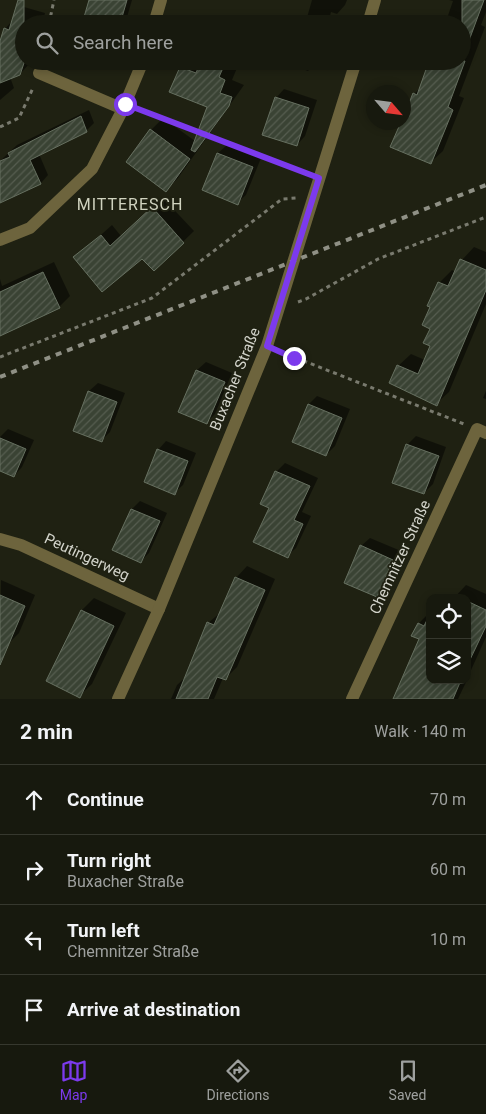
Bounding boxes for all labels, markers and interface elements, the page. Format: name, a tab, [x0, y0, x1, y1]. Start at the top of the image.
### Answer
search box	[15, 15, 471, 70]
icon: search	[33, 29, 61, 57]
text: Search here	[73, 31, 173, 54]
north arrow	[366, 85, 411, 130]
route start	[114, 93, 137, 116]
district label: MITTERESCH	[77, 195, 183, 214]
street label: Buxacher Straße	[206, 325, 264, 433]
route end	[283, 347, 306, 370]
street label: Chemnitzer Straße	[366, 497, 434, 617]
street label: Peutingerweg	[42, 529, 132, 585]
map controls	[426, 594, 471, 684]
button: locate	[426, 594, 471, 639]
button: layers	[426, 639, 471, 684]
text: 2 min	[20, 720, 73, 744]
text: Walk · 140 m	[374, 722, 466, 741]
icon: ahead	[20, 786, 48, 814]
text: Continue	[67, 788, 144, 811]
text: 70 m	[430, 790, 466, 809]
text: Turn right	[67, 849, 151, 872]
icon: right	[20, 856, 48, 884]
text: 60 m	[430, 860, 466, 879]
text: Buxacher Straße	[67, 872, 184, 891]
text: Turn left	[67, 919, 140, 942]
icon: left	[20, 926, 48, 954]
text: 10 m	[430, 930, 466, 949]
text: Chemnitzer Straße	[67, 942, 199, 961]
icon: arrive	[20, 996, 48, 1024]
text: Arrive at destination	[67, 998, 240, 1021]
tab: Map	[60, 1057, 88, 1103]
tab: Directions	[207, 1057, 270, 1103]
tab: Saved	[389, 1057, 426, 1103]

